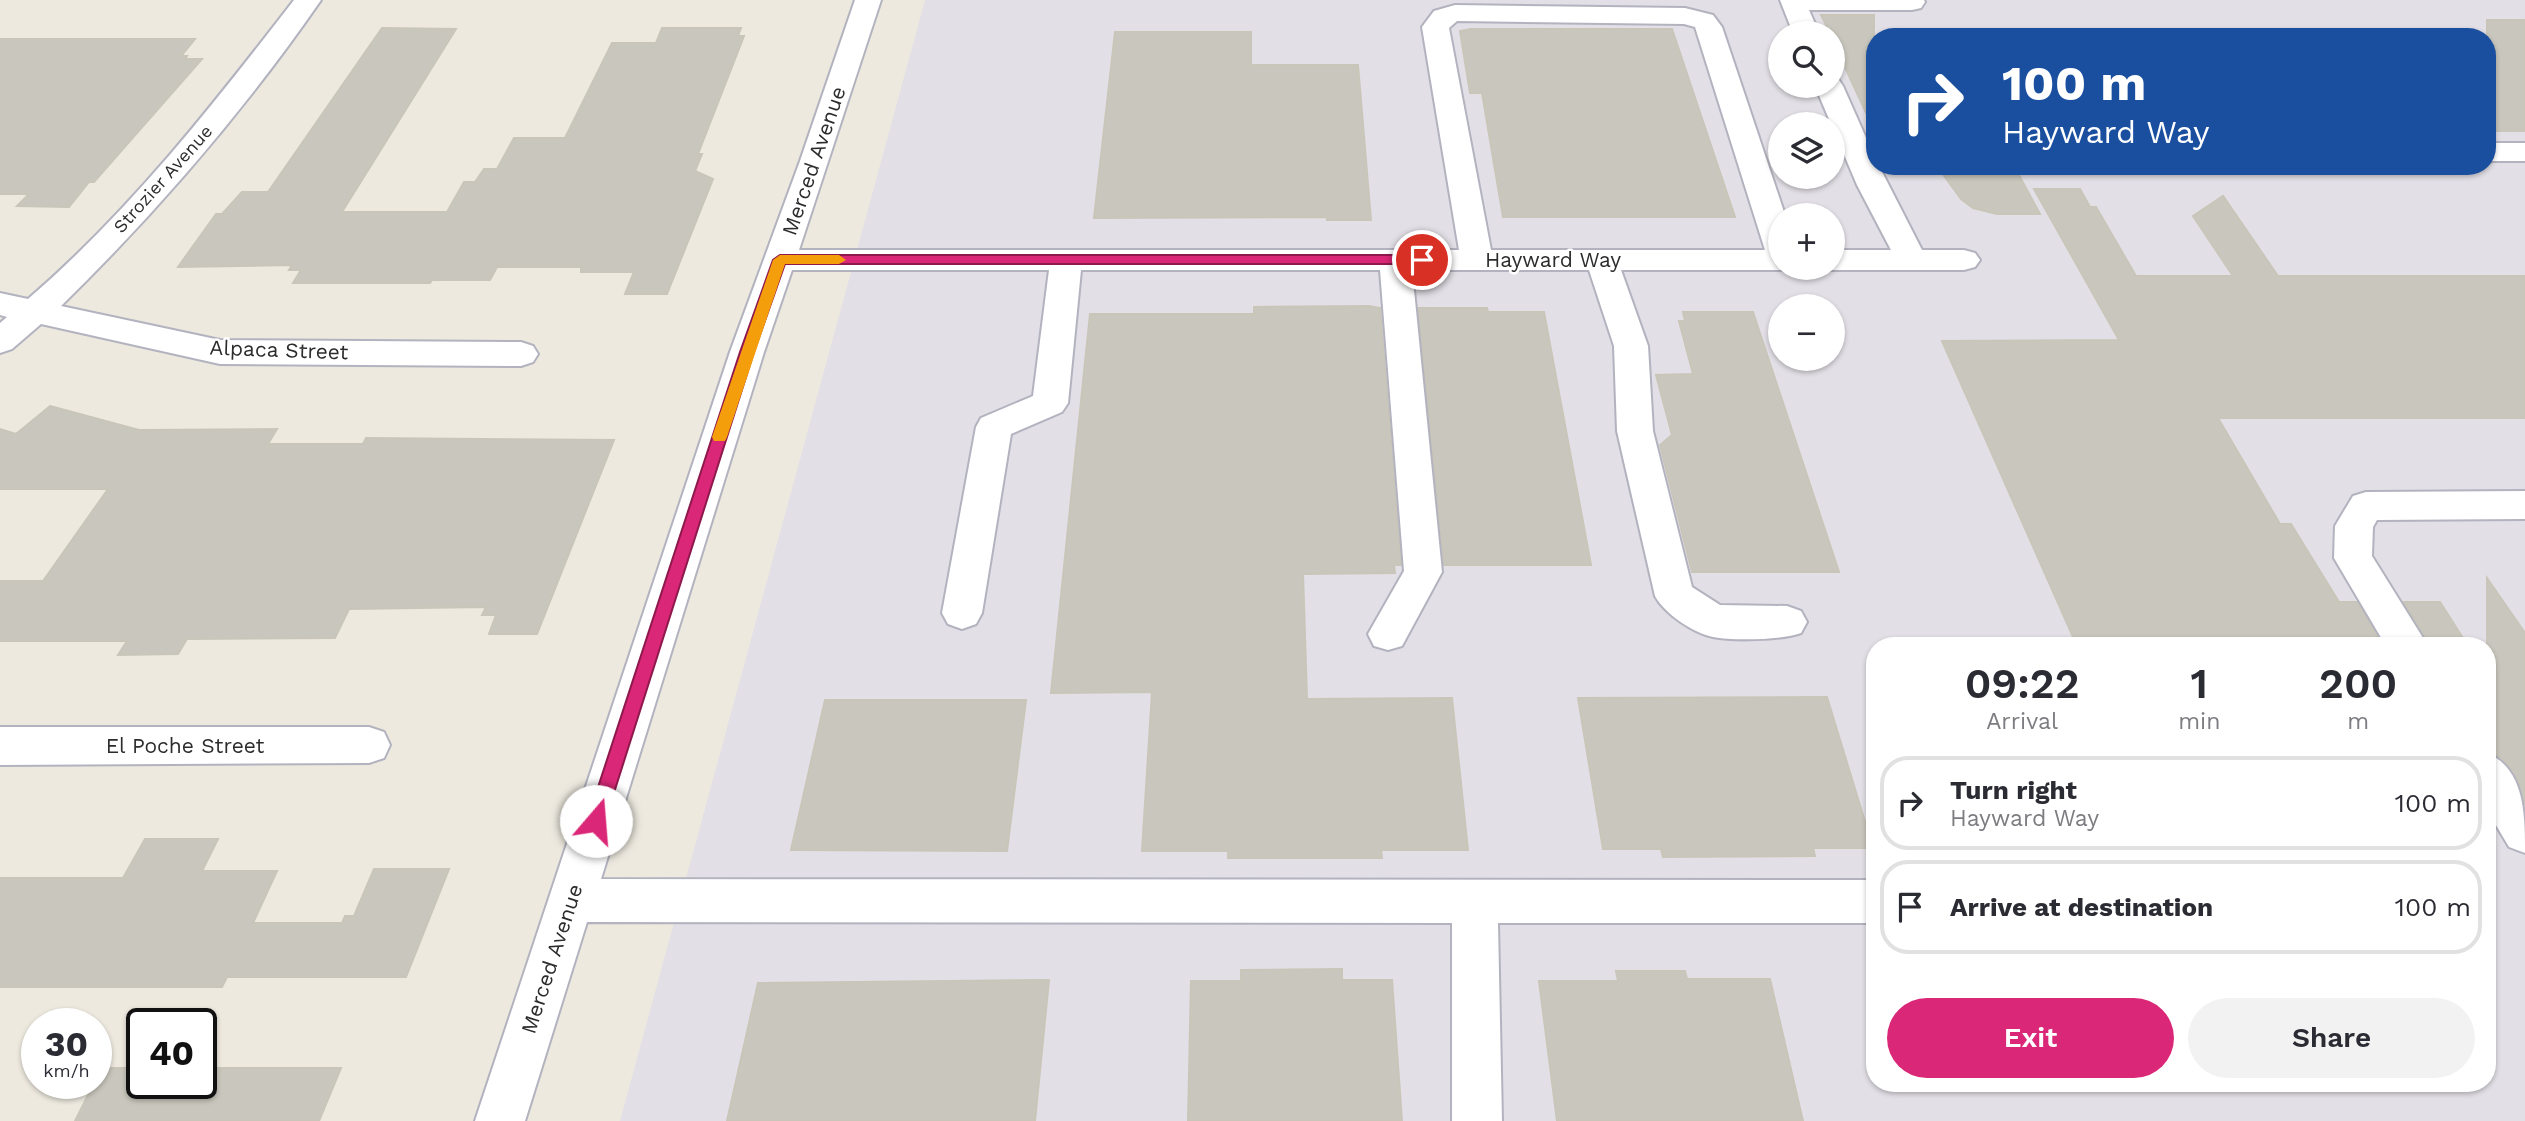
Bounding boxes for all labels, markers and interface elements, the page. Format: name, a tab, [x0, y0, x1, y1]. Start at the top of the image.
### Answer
map controls	[1768, 21, 1845, 371]
button: search	[1768, 21, 1845, 98]
text: 100 m	[2002, 54, 2146, 112]
icon: right	[1887, 56, 1978, 147]
street label: Merced Avenue	[776, 83, 851, 239]
button: layers	[1768, 112, 1845, 189]
text: Hayward Way	[2002, 113, 2209, 151]
street label: Strozier Avenue	[109, 121, 216, 237]
button: +	[1768, 203, 1845, 280]
pin	[1392, 230, 1452, 290]
icon: arrive	[1403, 241, 1441, 279]
street label: Hayward Way	[1485, 247, 1621, 272]
button: −	[1768, 294, 1845, 371]
street label: Alpaca Street	[209, 335, 349, 364]
text: 09:22	[1965, 659, 2080, 708]
text: 1	[2191, 659, 2208, 708]
text: 200	[2319, 659, 2397, 708]
text: Arrival	[1986, 708, 2058, 735]
text: min	[2178, 708, 2220, 735]
text: m	[2347, 708, 2369, 735]
street label: El Poche Street	[106, 733, 265, 758]
text: Turn right	[1950, 775, 2077, 805]
position arrow	[559, 784, 633, 858]
icon: right	[1891, 784, 1929, 822]
text: 100 m	[2395, 788, 2471, 818]
text: Hayward Way	[1950, 805, 2099, 832]
street label: Merced Avenue	[516, 881, 587, 1037]
icon: arrive	[1891, 888, 1929, 926]
text: Arrive at destination	[1950, 892, 2213, 922]
text: 100 m	[2395, 892, 2471, 922]
button: Exit	[1887, 998, 2174, 1078]
button: Share	[2188, 998, 2475, 1078]
speed limit sign: 40	[126, 1008, 217, 1099]
text: 30	[45, 1023, 88, 1065]
text: km/h	[43, 1060, 90, 1081]

